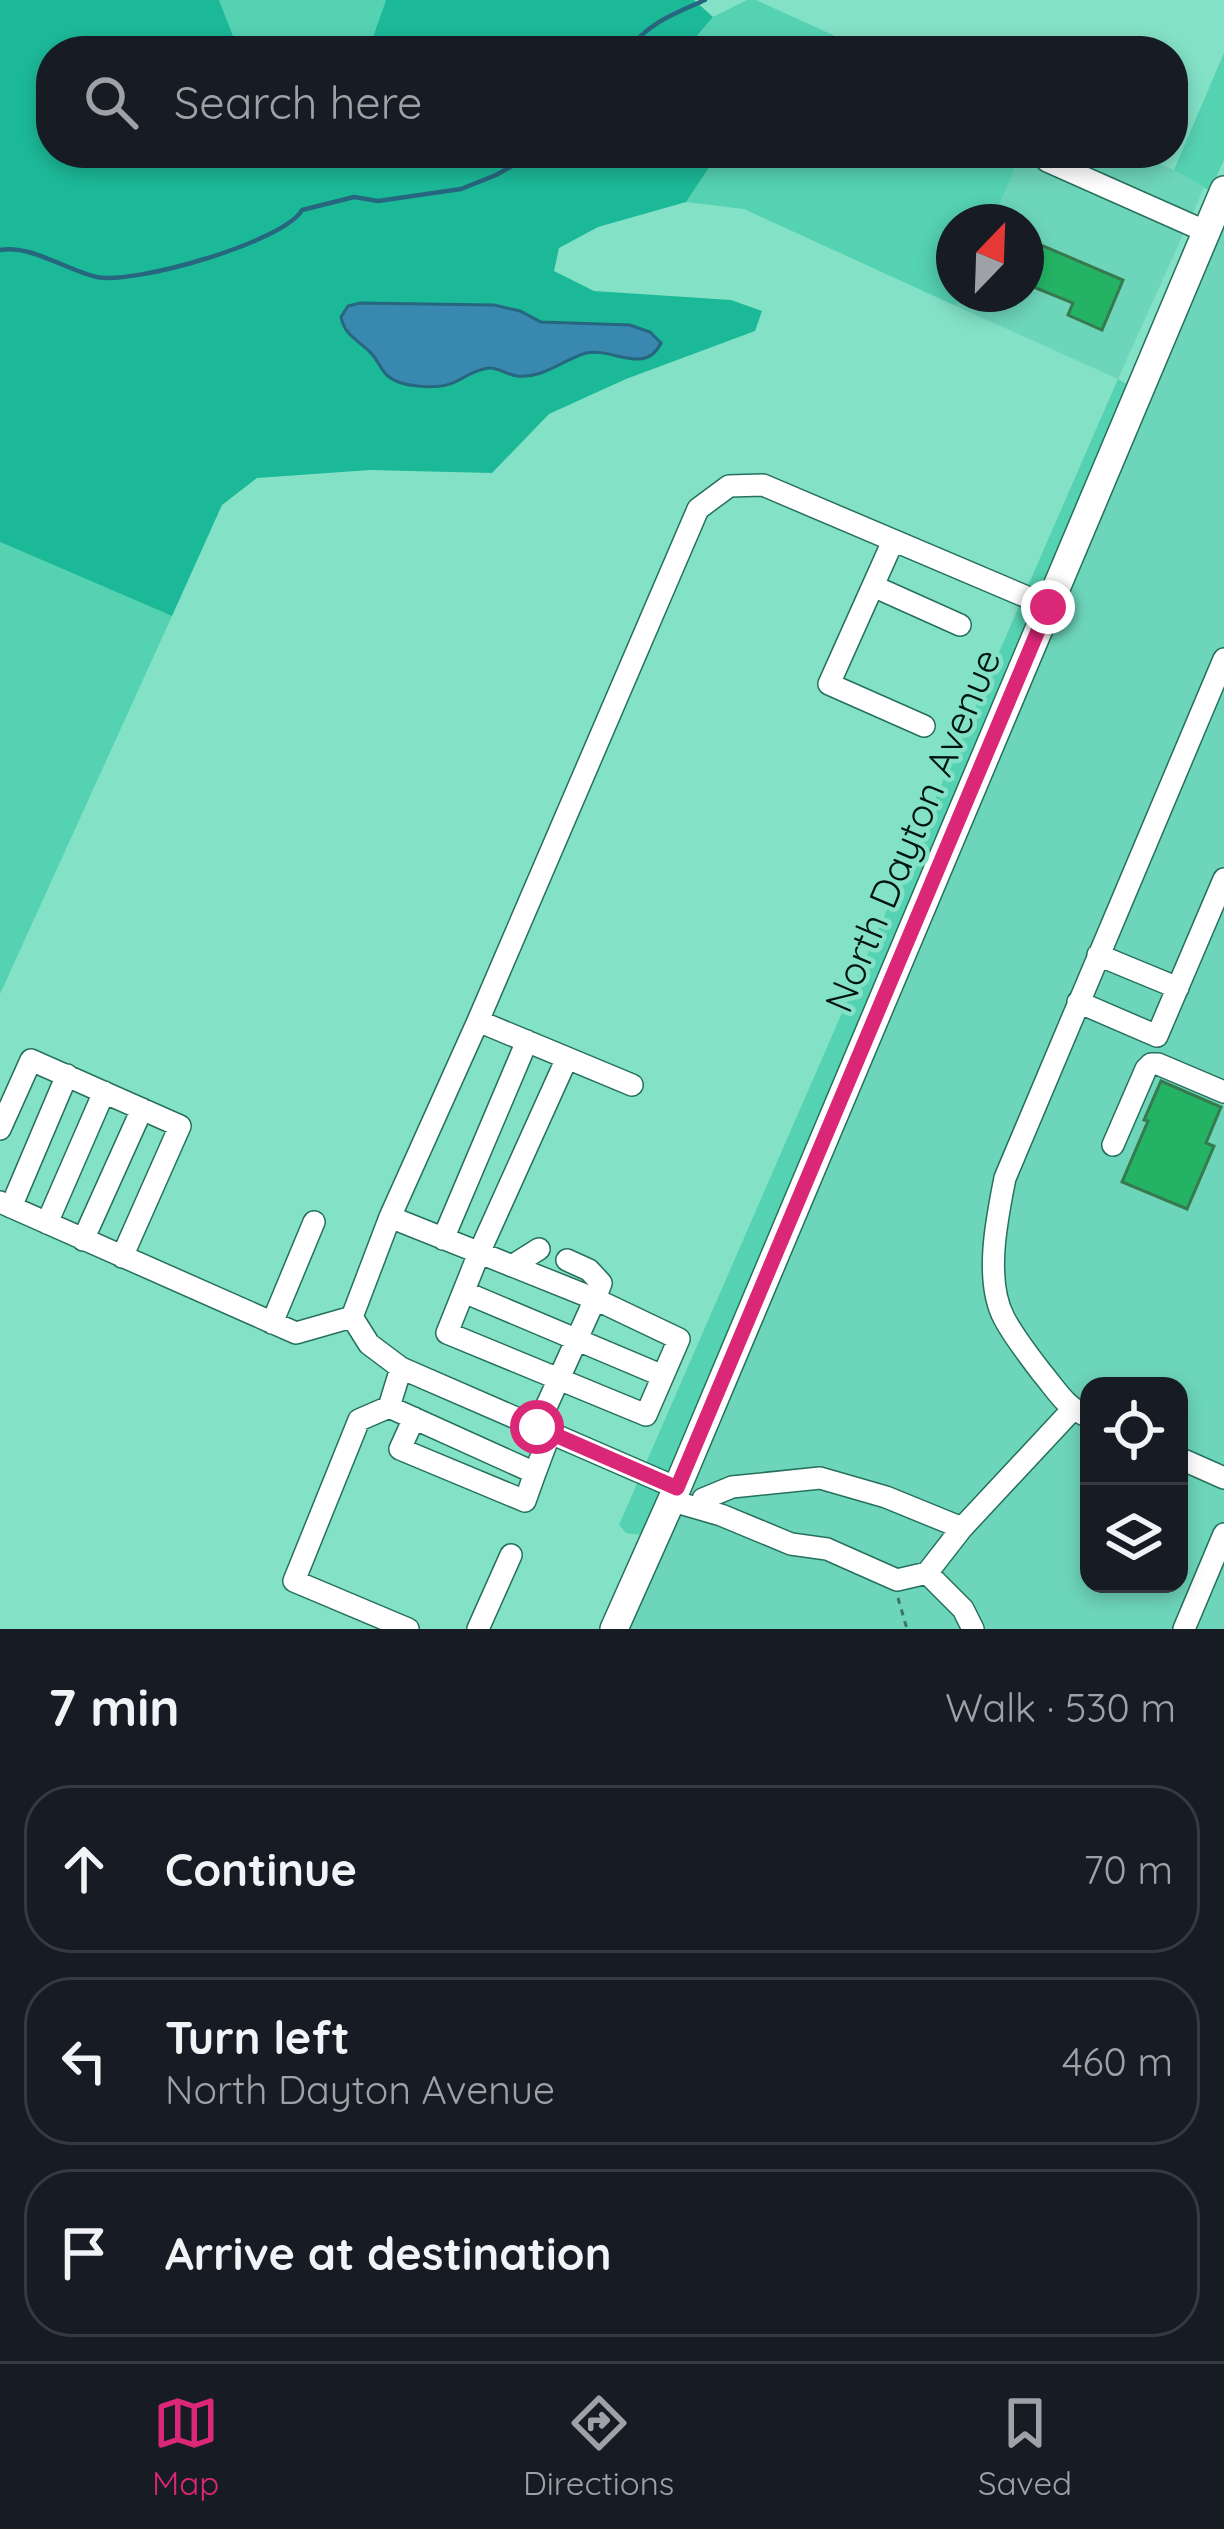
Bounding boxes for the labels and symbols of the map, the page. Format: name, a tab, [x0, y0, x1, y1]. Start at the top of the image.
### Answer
north arrow	[936, 204, 1044, 312]
route end	[1021, 580, 1075, 634]
street label: North Dayton Avenue	[813, 641, 1011, 1019]
route start	[510, 1400, 564, 1454]

